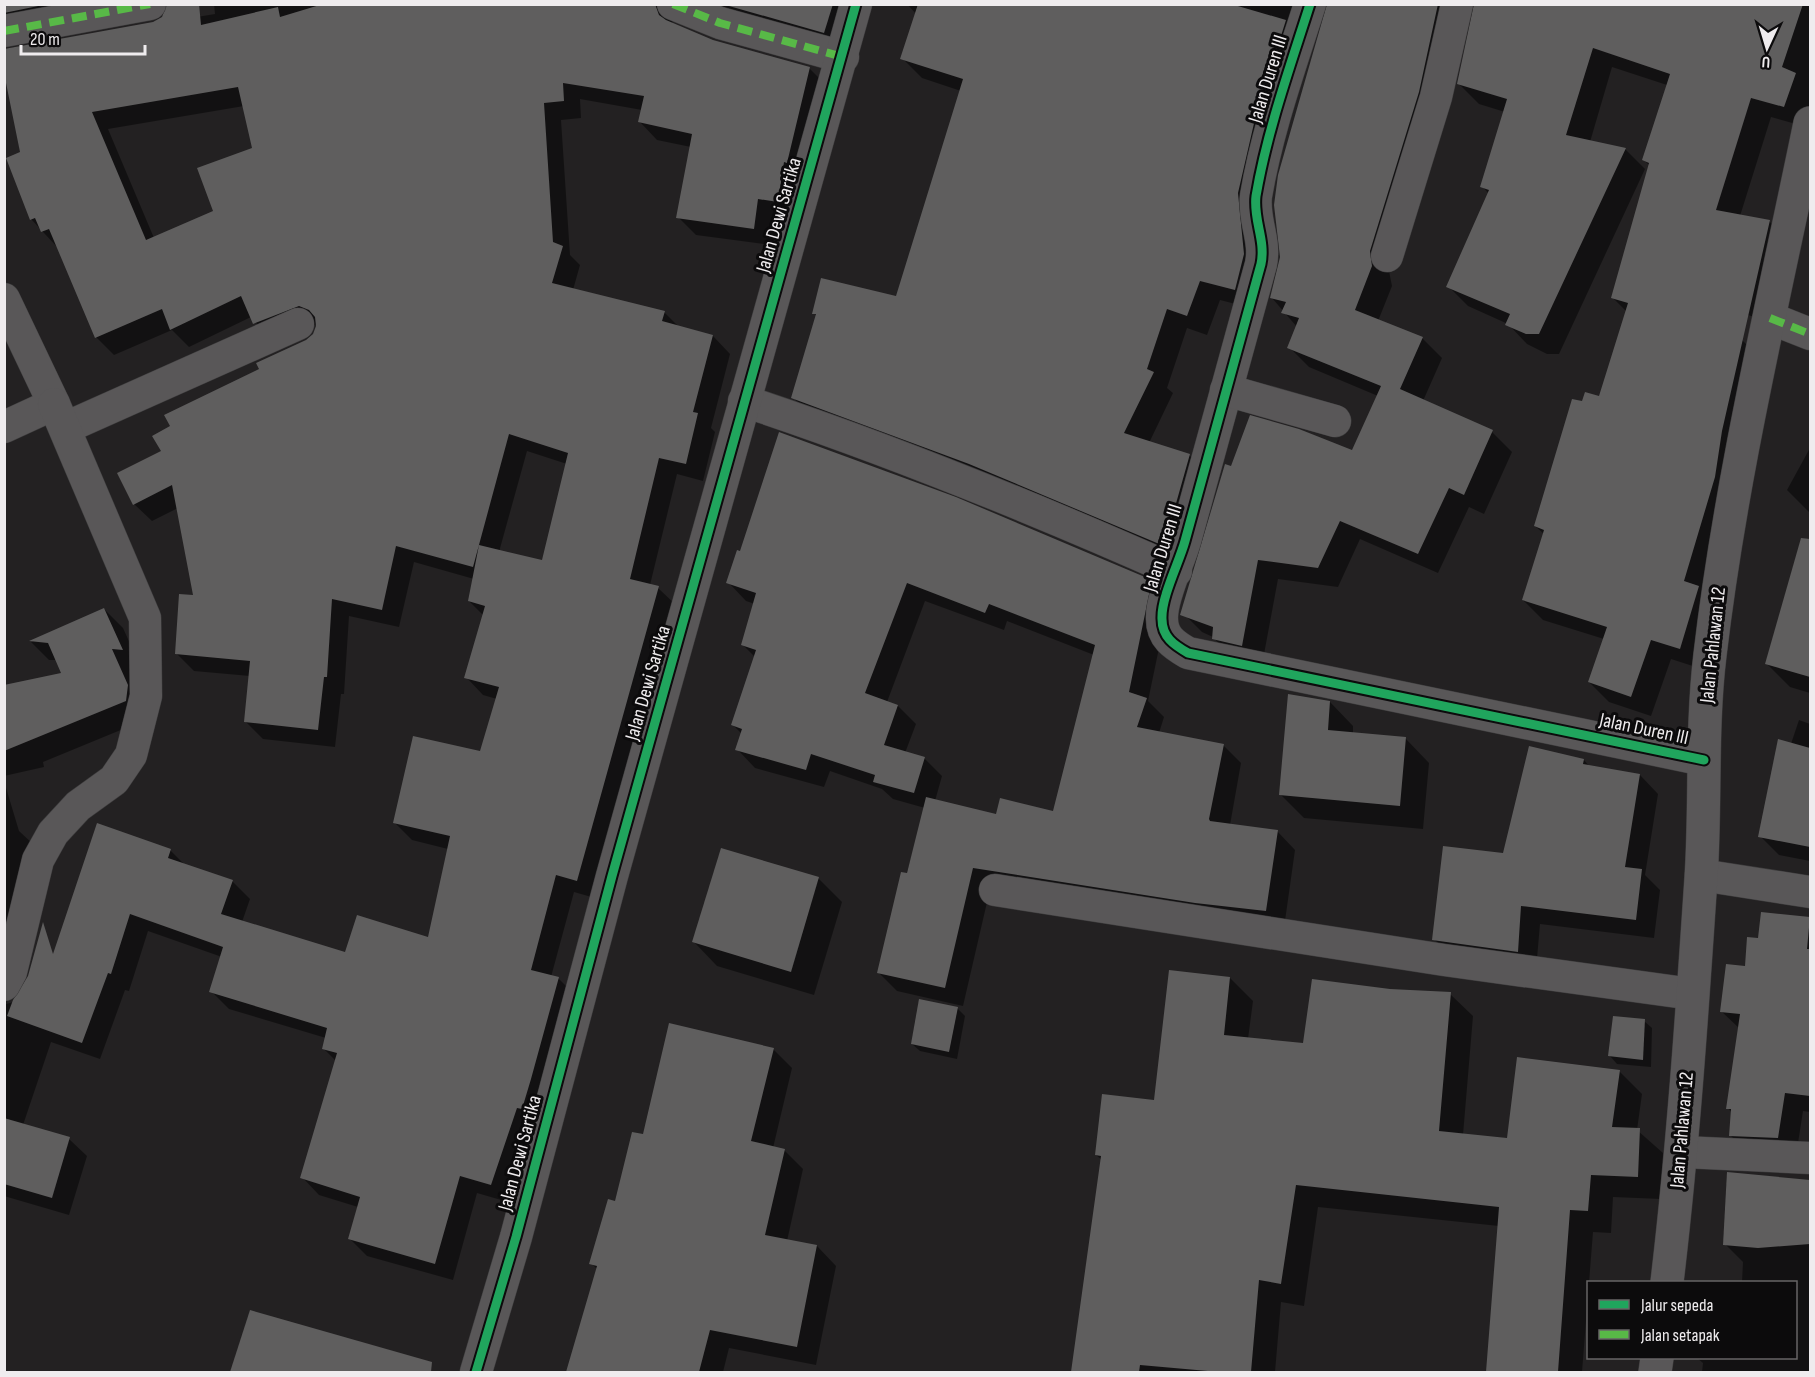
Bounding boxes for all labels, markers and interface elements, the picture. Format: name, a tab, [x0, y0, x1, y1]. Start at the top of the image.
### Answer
scale bar	[21, 18, 146, 56]
north arrow	[1737, 18, 1797, 78]
text: 20 m	[30, 29, 60, 50]
street label: Jalan Duren III	[1243, 32, 1293, 127]
text: U	[1761, 52, 1771, 71]
street label: Jalan Dewi Sartika	[751, 155, 807, 276]
street label: Jalan Duren III	[1138, 501, 1188, 596]
street label: Jalan Pahlawan 12	[1695, 586, 1731, 705]
street label: Jalan Dewi Sartika	[620, 623, 676, 744]
street label: Jalan Duren III	[1596, 708, 1691, 750]
street label: Jalan Pahlawan 12	[1665, 1071, 1699, 1190]
street label: Jalan Dewi Sartika	[493, 1093, 547, 1214]
legend	[1587, 1281, 1797, 1359]
text: Jalur sepeda	[1640, 1295, 1713, 1316]
text: Jalan setapak	[1640, 1325, 1720, 1346]

